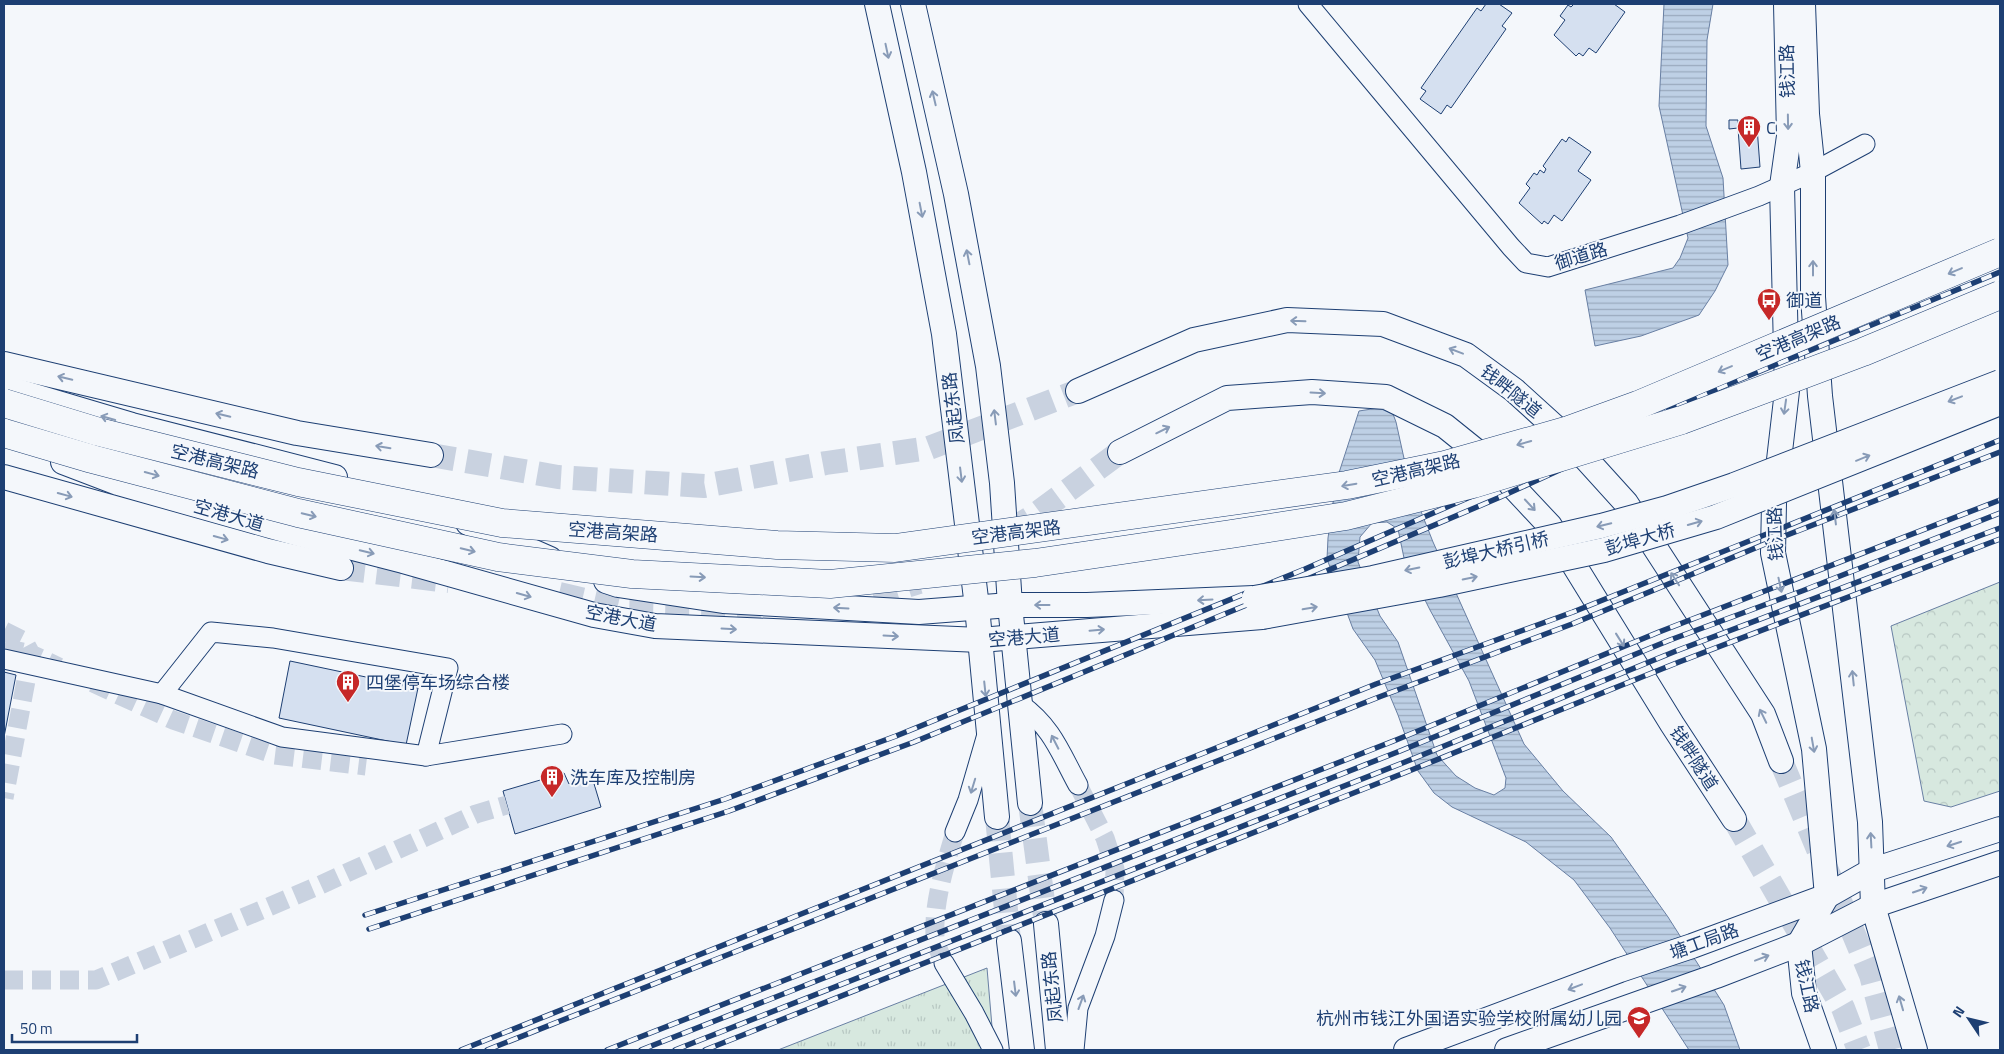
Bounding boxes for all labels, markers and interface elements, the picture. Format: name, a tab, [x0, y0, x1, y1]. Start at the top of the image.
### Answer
one-way arrow	[883, 43, 892, 59]
street label: 钱江路	[1773, 44, 1801, 98]
one-way arrow	[929, 90, 938, 106]
building icon: C	[1736, 114, 1762, 148]
place label: C	[1766, 114, 1776, 141]
one-way arrow	[1784, 114, 1793, 130]
one-way arrow	[917, 202, 926, 218]
street label: 御道路	[1551, 235, 1611, 277]
one-way arrow	[962, 249, 972, 265]
one-way arrow	[1808, 260, 1818, 276]
one-way arrow	[1948, 267, 1963, 277]
bus stop icon: 御道	[1756, 287, 1782, 321]
place label: 御道	[1786, 287, 1822, 314]
street label: 空港高架路	[1751, 308, 1845, 368]
one-way arrow	[1291, 316, 1307, 325]
one-way arrow	[1449, 346, 1464, 355]
street label: 钱畔隧道	[1475, 358, 1547, 424]
one-way arrow	[1718, 364, 1733, 374]
street label: 凤起东路	[935, 371, 971, 445]
one-way arrow	[58, 373, 74, 382]
one-way arrow	[1310, 388, 1326, 397]
one-way arrow	[1948, 395, 1963, 404]
one-way arrow	[1779, 398, 1789, 414]
one-way arrow	[216, 410, 232, 419]
one-way arrow	[990, 410, 1000, 426]
one-way arrow	[101, 412, 117, 422]
one-way arrow	[1155, 425, 1170, 434]
street label: 空港高架路	[168, 437, 262, 485]
one-way arrow	[1516, 438, 1532, 448]
one-way arrow	[375, 441, 391, 451]
street label: 空港高架路	[1369, 447, 1463, 493]
one-way arrow	[1855, 453, 1870, 462]
one-way arrow	[956, 466, 966, 482]
one-way arrow	[143, 470, 159, 480]
one-way arrow	[1341, 480, 1357, 490]
one-way arrow	[56, 491, 72, 500]
street label: 空港大道	[191, 492, 267, 538]
one-way arrow	[1524, 498, 1536, 511]
street label: 钱江路	[1761, 507, 1789, 561]
one-way arrow	[1830, 509, 1840, 525]
one-way arrow	[300, 511, 316, 520]
street label: 空港高架路	[970, 513, 1062, 551]
street label: 空港高架路	[567, 515, 659, 549]
street label: 彭埠大桥	[1602, 516, 1678, 562]
one-way arrow	[1687, 518, 1703, 528]
one-way arrow	[1597, 521, 1613, 530]
street label: 彭埠大桥引桥	[1440, 525, 1552, 575]
one-way arrow	[213, 534, 229, 544]
one-way arrow	[459, 546, 475, 556]
one-way arrow	[358, 548, 374, 557]
one-way arrow	[1404, 565, 1420, 574]
one-way arrow	[1670, 572, 1681, 586]
one-way arrow	[690, 573, 706, 582]
one-way arrow	[1461, 573, 1477, 583]
one-way arrow	[1776, 577, 1785, 593]
one-way arrow	[515, 590, 531, 600]
one-way arrow	[1197, 595, 1213, 604]
street label: 空港大道	[583, 598, 659, 638]
one-way arrow	[1035, 600, 1051, 610]
one-way arrow	[833, 603, 849, 612]
one-way arrow	[1302, 603, 1318, 613]
street label: 空港大道	[987, 620, 1061, 654]
one-way arrow	[720, 624, 737, 634]
one-way arrow	[1089, 626, 1105, 635]
one-way arrow	[883, 632, 899, 641]
one-way arrow	[1615, 632, 1625, 646]
building icon: 四堡停车场综合楼	[335, 669, 361, 703]
place label: 四堡停车场综合楼	[366, 669, 510, 696]
one-way arrow	[1848, 670, 1858, 686]
one-way arrow	[980, 681, 990, 697]
one-way arrow	[1757, 709, 1767, 724]
street label: 钱畔隧道	[1663, 720, 1725, 796]
one-way arrow	[1050, 735, 1059, 750]
one-way arrow	[1808, 736, 1818, 752]
building icon: 洗车库及控制房	[539, 764, 565, 798]
place label: 洗车库及控制房	[570, 764, 696, 791]
one-way arrow	[967, 777, 977, 793]
one-way arrow	[1866, 832, 1875, 848]
one-way arrow	[1947, 840, 1962, 849]
one-way arrow	[1911, 885, 1927, 894]
street label: 塘工局路	[1666, 916, 1742, 966]
street label: 凤起东路	[1035, 950, 1069, 1024]
one-way arrow	[1754, 953, 1769, 962]
street label: 钱江路	[1788, 957, 1826, 1015]
one-way arrow	[1010, 981, 1020, 997]
one-way arrow	[1567, 983, 1583, 992]
one-way arrow	[1671, 984, 1686, 993]
north arrow	[1944, 994, 1994, 1044]
one-way arrow	[1077, 995, 1086, 1011]
one-way arrow	[1896, 996, 1906, 1012]
text: N	[1947, 1001, 1969, 1021]
place label: 杭州市钱江外国语实验学校附属幼儿园	[1316, 1005, 1622, 1032]
school or university icon: 杭州市钱江外国语实验学校附属幼儿园	[1626, 1005, 1652, 1039]
scale bar	[12, 1012, 138, 1044]
text: 50 m	[20, 1017, 53, 1040]

